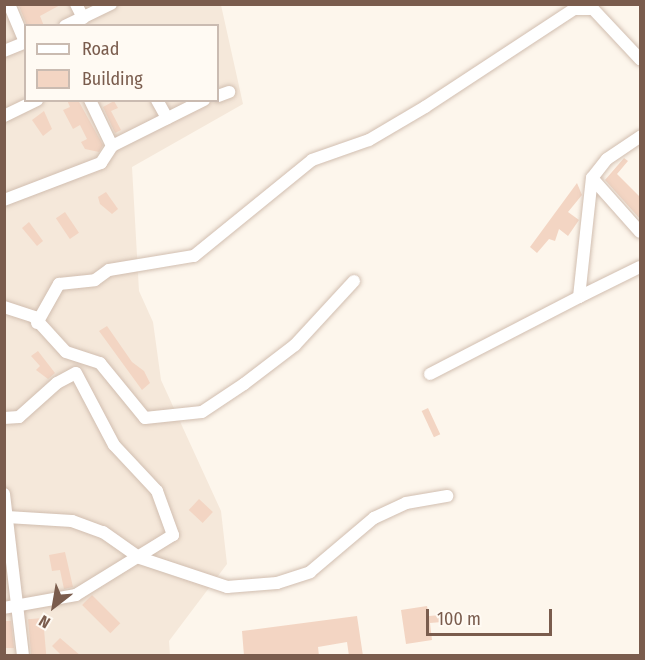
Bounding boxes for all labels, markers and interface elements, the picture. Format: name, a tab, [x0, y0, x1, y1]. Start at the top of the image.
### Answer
legend	[24, 24, 219, 102]
text: Road	[82, 38, 119, 60]
text: Building	[82, 68, 143, 90]
north arrow	[24, 576, 84, 636]
scale bar	[429, 597, 555, 635]
text: 100 m	[437, 608, 481, 630]
text: N	[35, 611, 53, 632]

